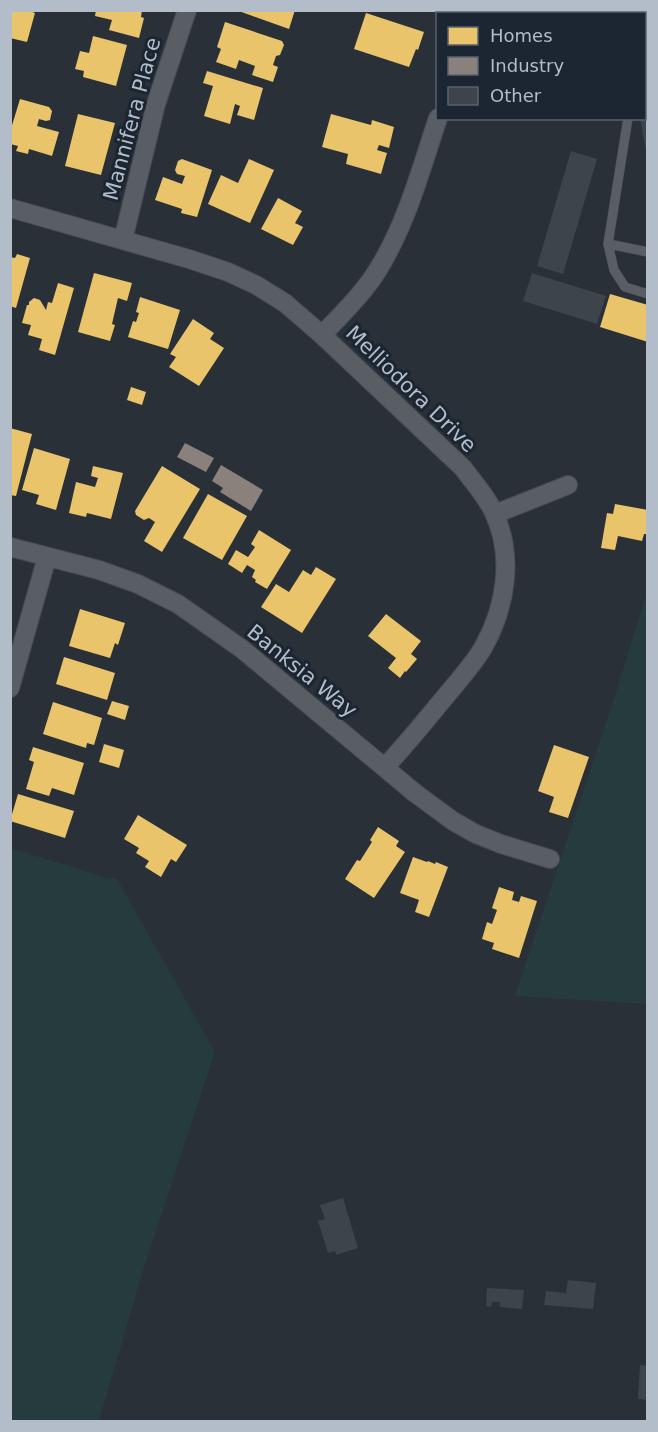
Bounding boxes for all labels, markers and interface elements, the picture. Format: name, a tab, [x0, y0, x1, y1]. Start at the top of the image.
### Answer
legend	[436, 12, 646, 120]
text: Homes	[490, 25, 553, 46]
street label: Mannifera Place	[99, 35, 165, 203]
text: Industry	[490, 55, 564, 76]
text: Other	[490, 85, 542, 106]
street label: Melliodora Drive	[341, 321, 481, 457]
street label: Banksia Way	[242, 620, 362, 722]

